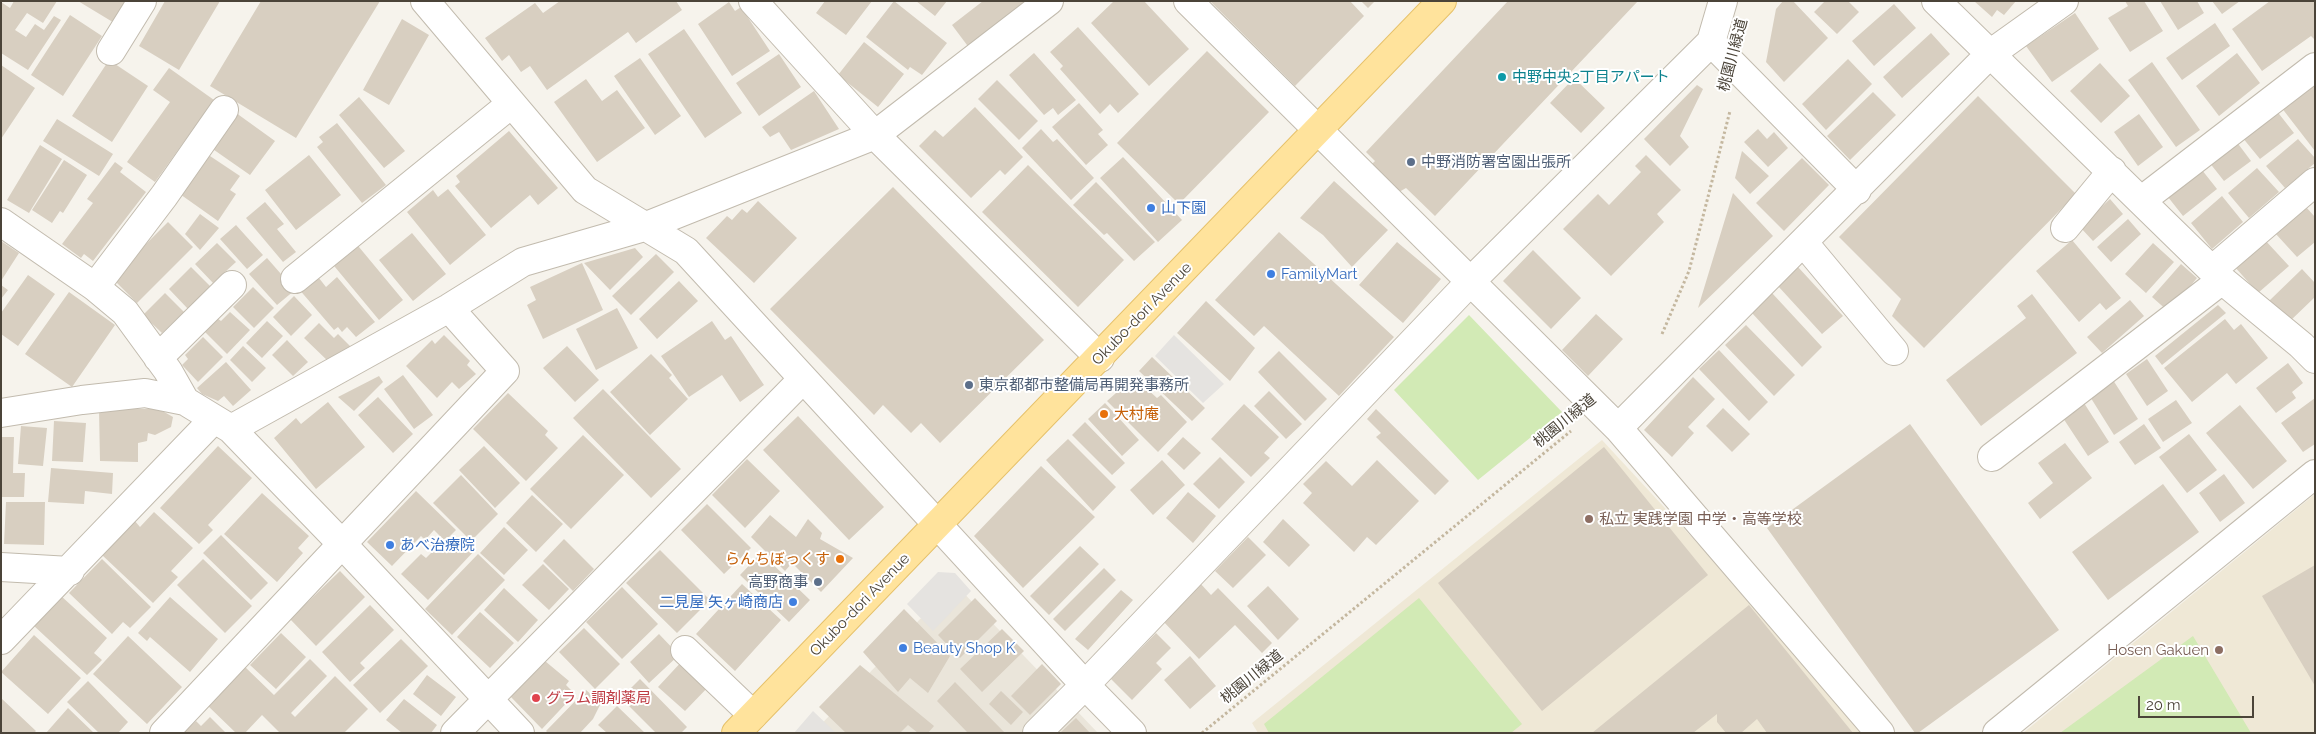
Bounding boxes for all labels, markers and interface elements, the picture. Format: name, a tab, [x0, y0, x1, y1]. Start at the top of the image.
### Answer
street label: 桃園川緑道	[1715, 16, 1751, 94]
place label: 中野中央2丁目アパート	[1512, 68, 1670, 86]
marker: 中野中央2丁目アパート	[1496, 71, 1508, 83]
place label: 中野消防署宮園出張所	[1421, 153, 1571, 171]
marker: 中野消防署宮園出張所	[1405, 156, 1417, 168]
place label: 山下園	[1161, 199, 1206, 217]
marker: 山下園	[1145, 202, 1157, 214]
street label: Okubo-dori Avenue	[1088, 259, 1196, 369]
place label: FamilyMart	[1281, 265, 1358, 283]
marker: FamilyMart	[1265, 268, 1277, 280]
place label: 東京都都市整備局再開発事務所	[979, 376, 1189, 394]
marker: 東京都都市整備局再開発事務所	[963, 379, 975, 391]
street label: 桃園川緑道	[1530, 390, 1600, 452]
place label: 大村庵	[1114, 405, 1159, 423]
marker: 大村庵	[1098, 408, 1110, 420]
place label: 私立 実践学園 中学・高等学校	[1599, 510, 1802, 528]
marker: 私立 実践学園 中学・高等学校	[1583, 513, 1595, 525]
place label: あべ治療院	[400, 536, 475, 554]
marker: あべ治療院	[384, 539, 396, 551]
place label: らんちぼっくす	[725, 550, 830, 568]
street label: Okubo-dori Avenue	[806, 550, 914, 660]
marker: らんちぼっくす	[834, 553, 846, 565]
place label: 高野商事	[748, 573, 808, 591]
marker: 高野商事	[812, 576, 824, 588]
place label: 二見屋 矢ヶ崎商店	[659, 593, 783, 611]
marker: 二見屋 矢ヶ崎商店	[787, 596, 799, 608]
place label: Beauty Shop K	[913, 639, 1015, 657]
place label: Hosen Gakuen	[2107, 641, 2209, 659]
marker: Beauty Shop K	[897, 642, 909, 654]
marker: Hosen Gakuen	[2213, 644, 2225, 656]
street label: 桃園川緑道	[1217, 646, 1287, 708]
scale bar	[2141, 686, 2257, 718]
place label: グラム調剤薬局	[546, 689, 651, 707]
marker: グラム調剤薬局	[530, 692, 542, 704]
text: 20 m	[2146, 696, 2181, 714]

